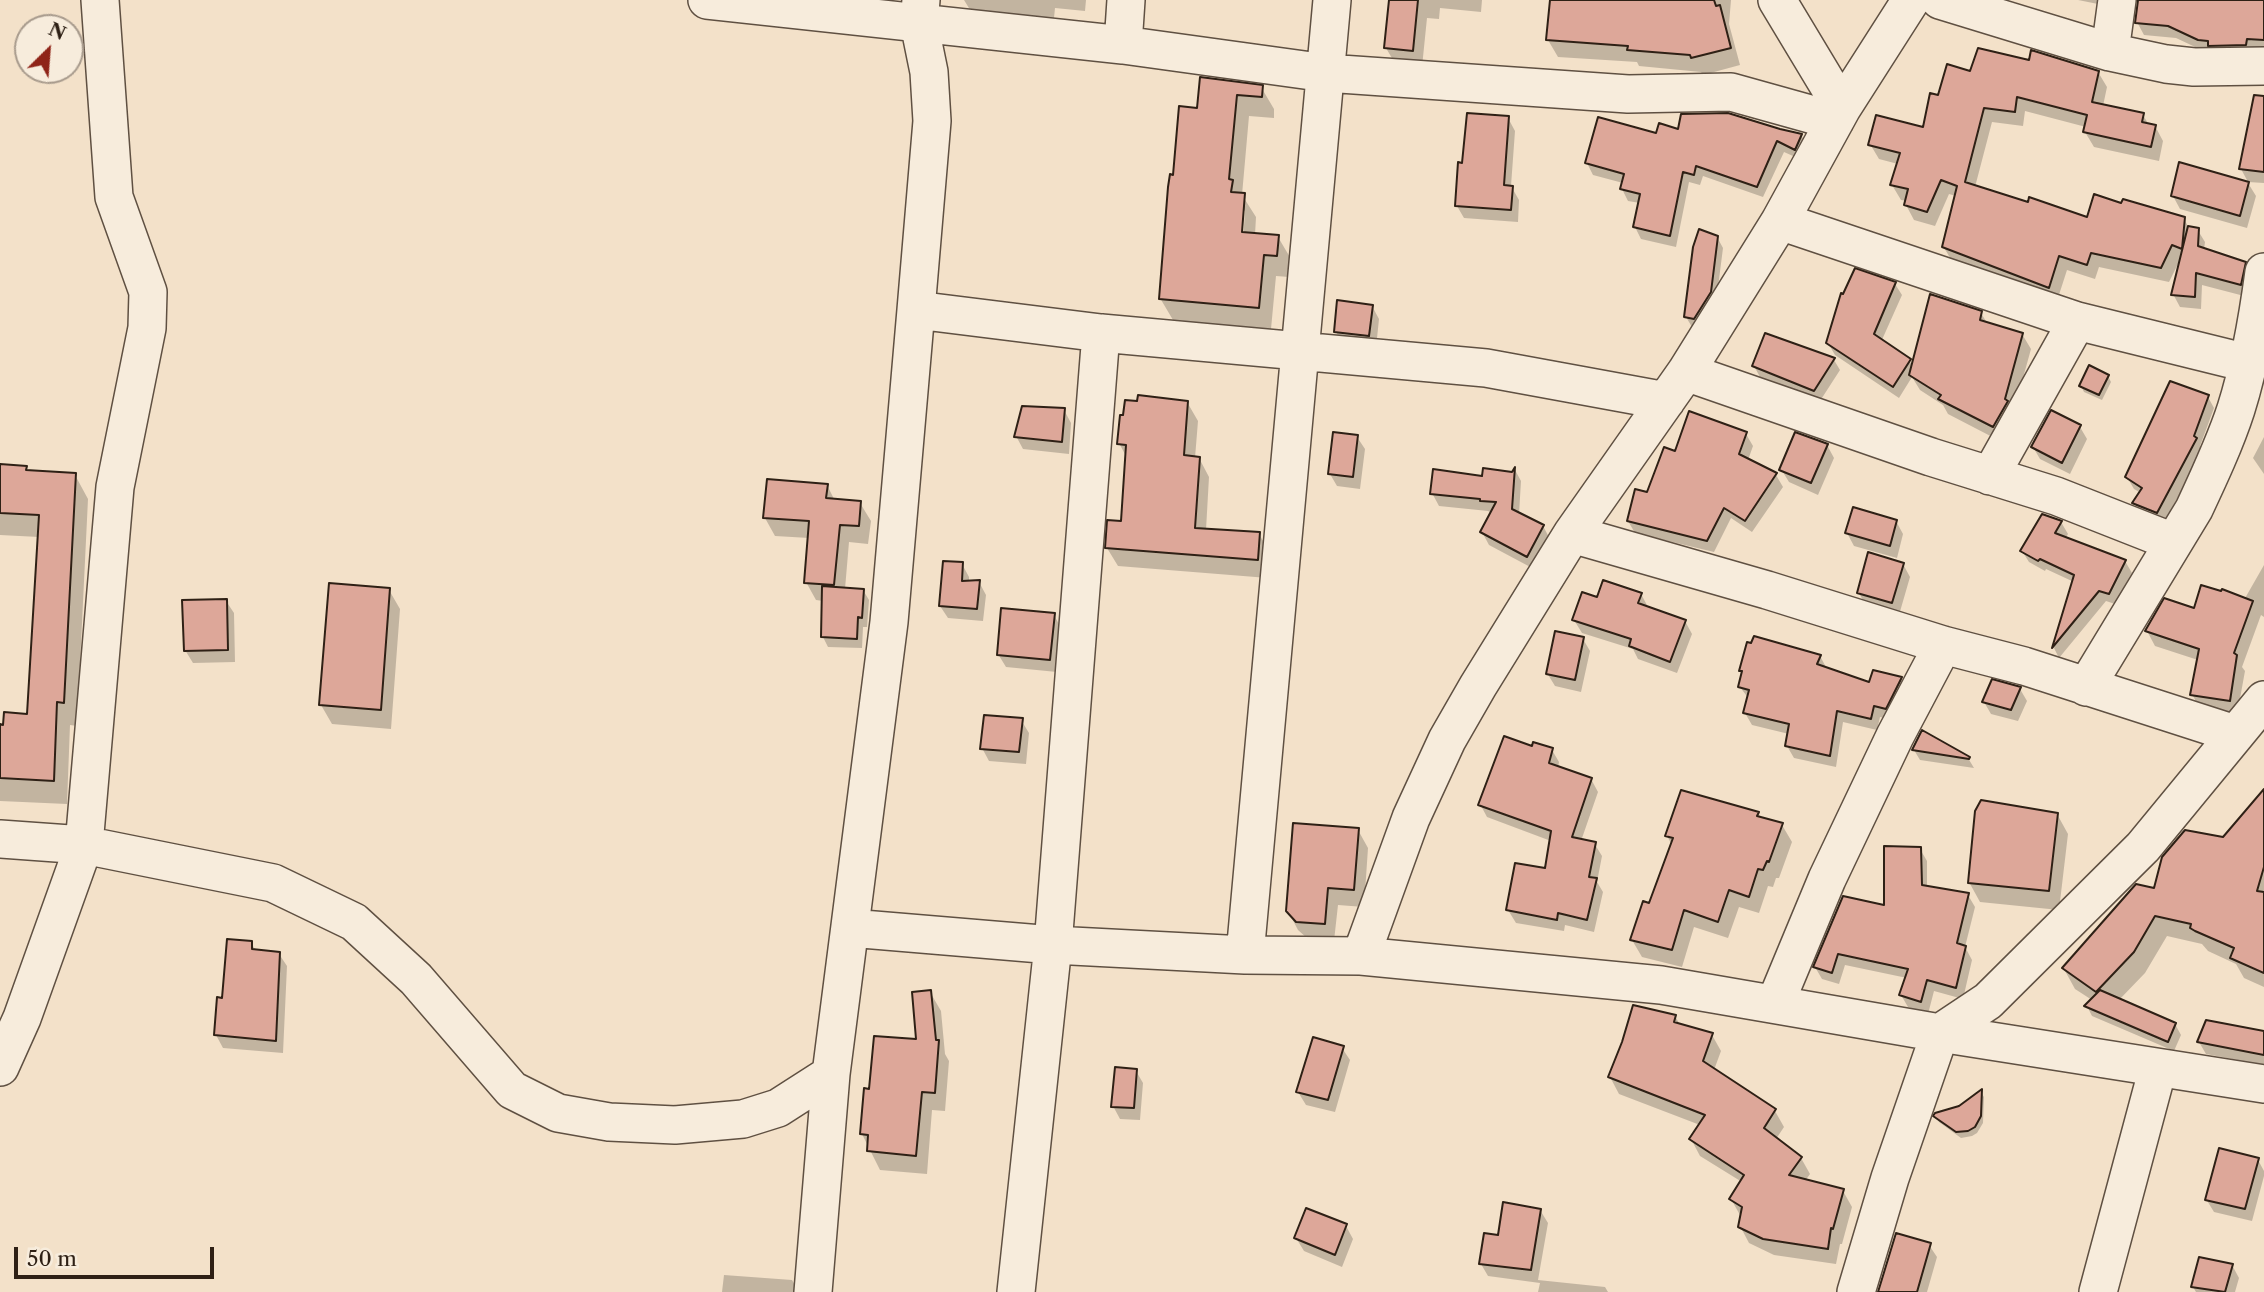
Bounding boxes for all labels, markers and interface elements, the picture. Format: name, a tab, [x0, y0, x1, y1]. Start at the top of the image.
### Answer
north arrow	[14, 14, 84, 84]
text: N	[45, 17, 70, 45]
scale bar	[18, 1232, 217, 1276]
text: 50 m	[27, 1246, 77, 1271]

